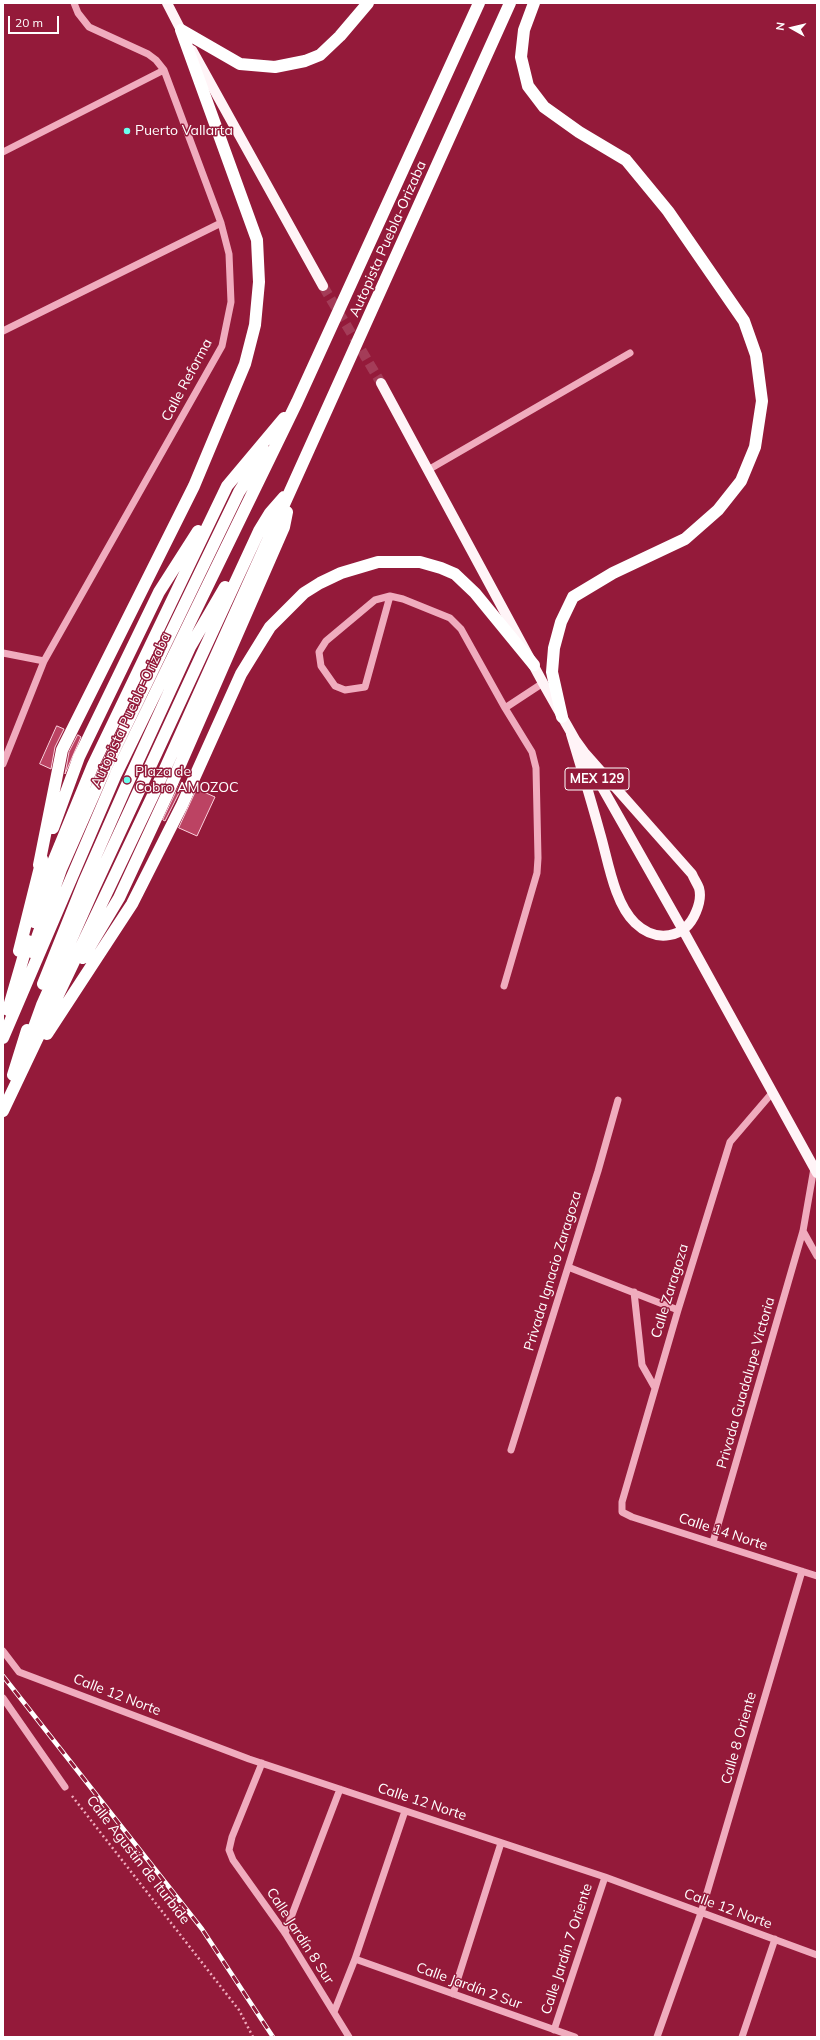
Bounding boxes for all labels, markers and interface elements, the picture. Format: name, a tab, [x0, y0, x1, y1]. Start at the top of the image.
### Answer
scale bar	[10, 8, 61, 34]
north arrow	[772, 8, 812, 48]
text: 20 m	[15, 15, 43, 30]
text: N	[773, 21, 788, 31]
place label: Puerto Vallarta	[135, 123, 233, 139]
marker: Puerto Vallarta	[122, 126, 132, 136]
street label: Autopista Puebla-Orizaba	[346, 158, 430, 320]
street label: Calle Reforma	[158, 336, 216, 424]
street label: Autopista Puebla-Orizaba	[88, 630, 174, 790]
place label: Plaza de Cobro AMOZOC	[135, 764, 239, 796]
road number: MEX 129	[565, 768, 629, 790]
marker: Plaza de Cobro AMOZOC	[122, 775, 132, 785]
street label: Privada Ignacio Zaragoza	[521, 1189, 585, 1353]
street label: Calle Zaragoza	[648, 1242, 692, 1340]
street label: Privada Guadalupe Victoria	[713, 1295, 779, 1471]
street label: Calle 14 Norte	[676, 1510, 770, 1554]
street label: Calle 12 Norte	[71, 1671, 163, 1719]
street label: Calle 8 Oriente	[718, 1690, 760, 1786]
street label: Calle 12 Norte	[375, 1780, 469, 1824]
street label: Calle Agustín de Iturbide	[83, 1792, 193, 1928]
street label: Calle Jardín 7 Oriente	[538, 1881, 596, 2017]
street label: Calle Jardín 8 Sur	[263, 1885, 337, 1987]
street label: Calle 12 Norte	[682, 1885, 774, 1933]
street label: Calle Jardín 2 Sur	[414, 1959, 524, 2013]

